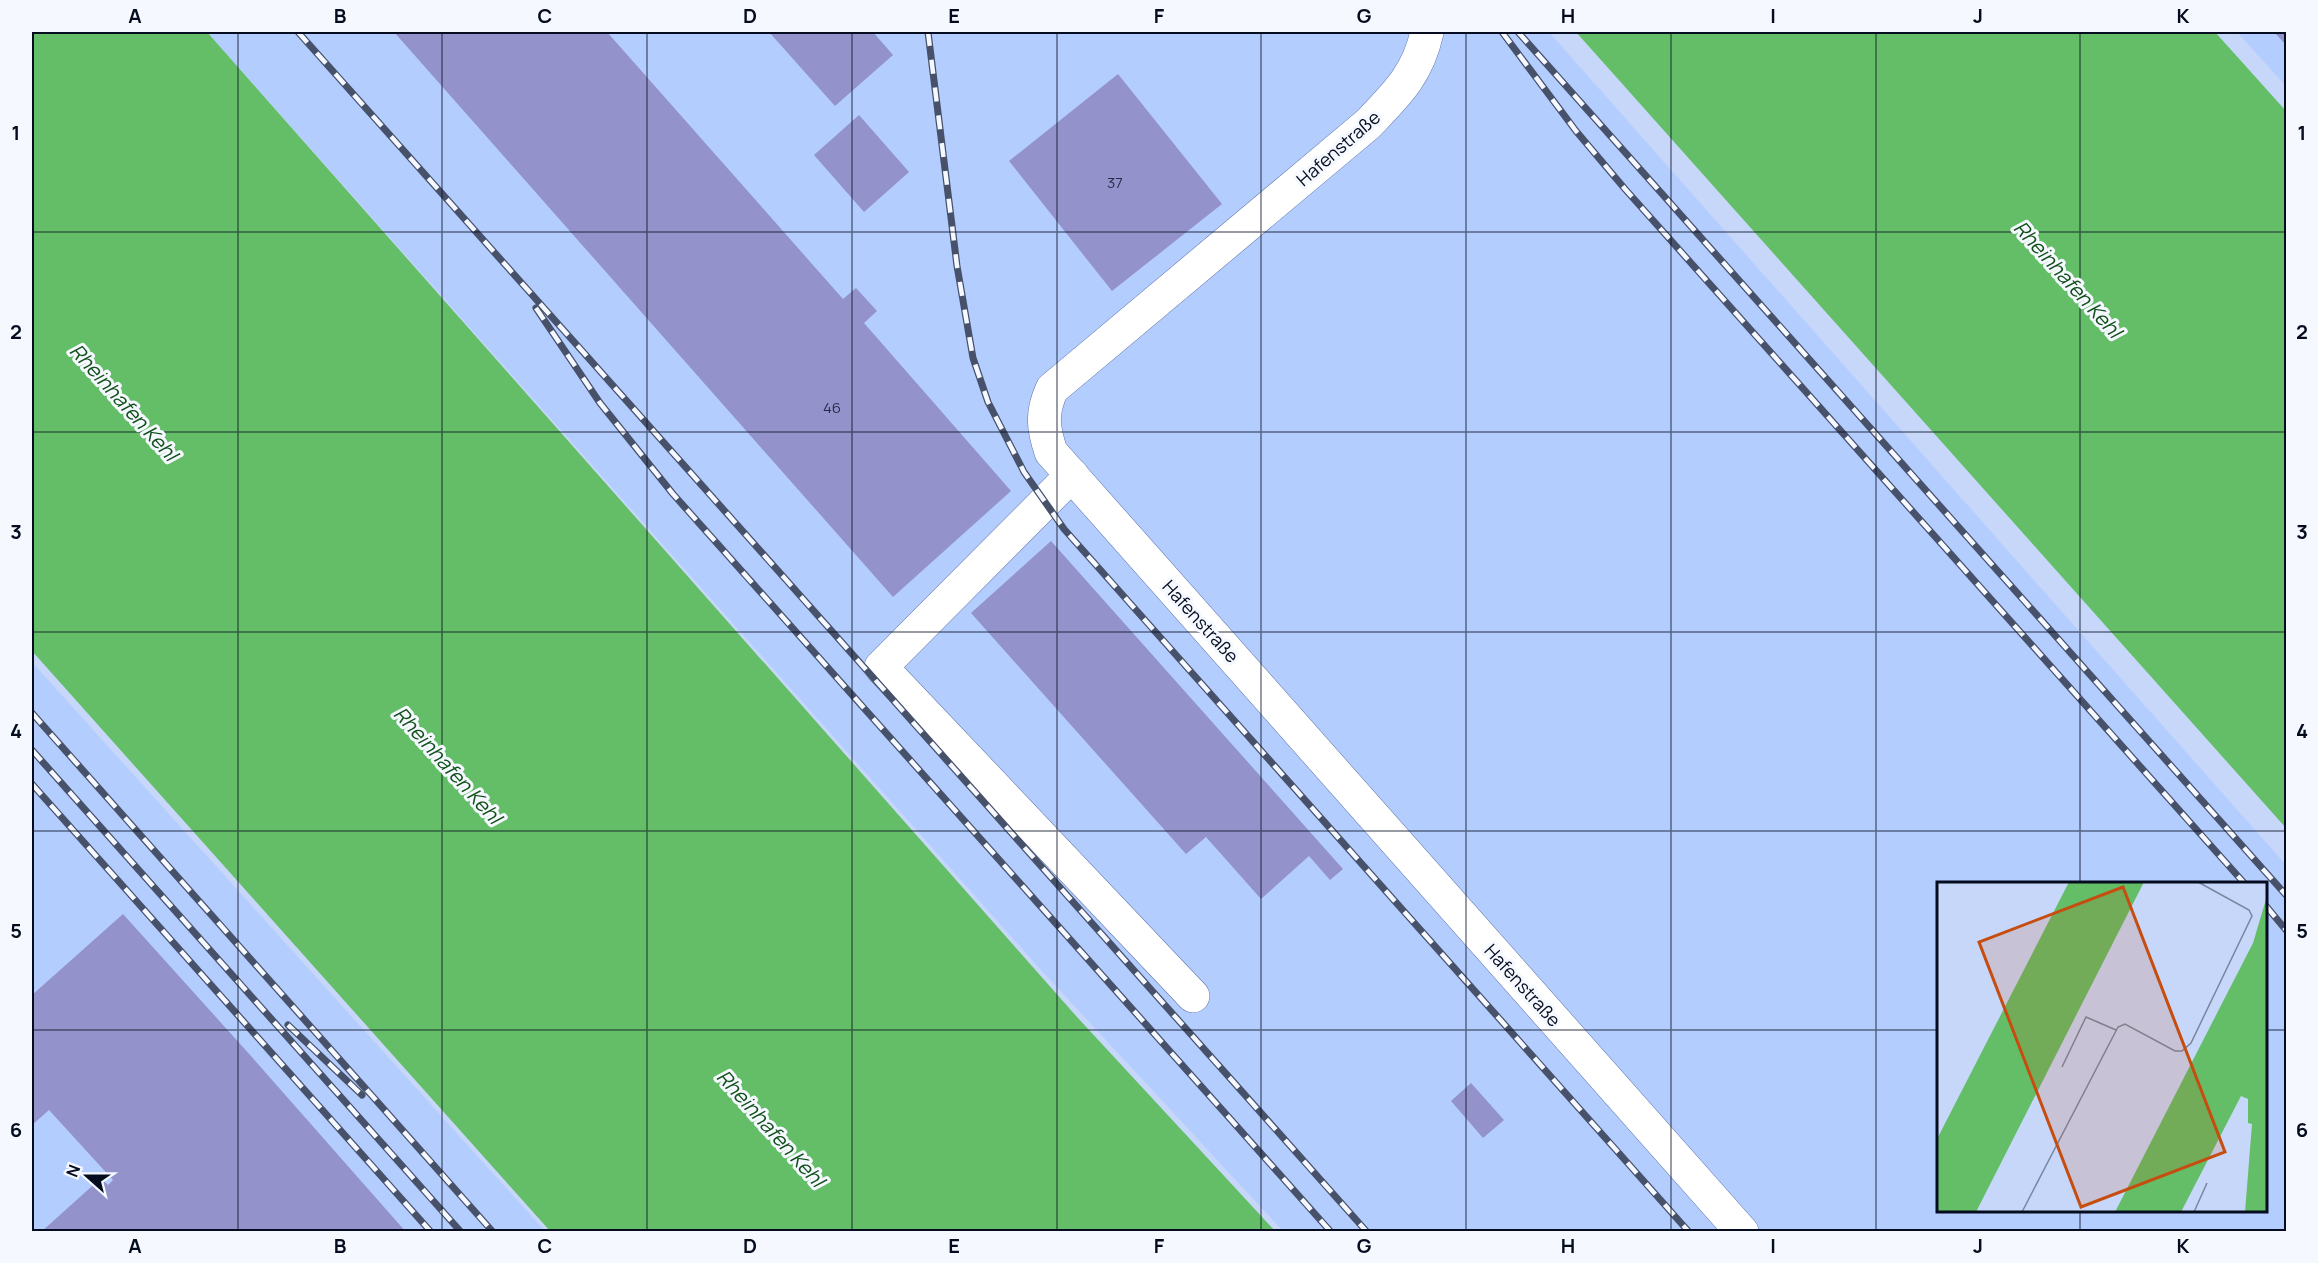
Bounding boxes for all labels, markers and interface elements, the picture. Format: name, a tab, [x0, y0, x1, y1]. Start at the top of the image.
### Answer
text: A	[128, 2, 142, 29]
text: B	[334, 2, 347, 29]
text: C	[538, 2, 552, 29]
text: D	[743, 2, 757, 29]
text: E	[948, 2, 960, 29]
text: F	[1154, 2, 1165, 29]
text: G	[1357, 2, 1372, 29]
text: H	[1561, 2, 1575, 29]
text: I	[1770, 2, 1776, 29]
text: J	[1973, 2, 1983, 29]
text: K	[2177, 2, 2190, 29]
street label: Hafenstraße	[1291, 105, 1385, 191]
text: 1	[12, 119, 20, 146]
text: 1	[2298, 119, 2306, 146]
house number: 37	[1107, 172, 1123, 193]
water label: Rheinhafen Kehl	[2008, 215, 2129, 345]
text: 2	[10, 318, 22, 345]
text: 2	[2296, 318, 2308, 345]
water label: Rheinhafen Kehl	[64, 338, 185, 468]
house number: 46	[823, 397, 841, 418]
text: 3	[10, 518, 22, 545]
text: 3	[2296, 518, 2308, 545]
street label: Hafenstraße	[1157, 575, 1245, 667]
water label: Rheinhafen Kehl	[388, 701, 509, 831]
text: 4	[10, 717, 22, 744]
text: 4	[2296, 717, 2308, 744]
inset map	[1937, 882, 2267, 1212]
text: 5	[10, 917, 22, 944]
text: 5	[2296, 917, 2308, 944]
street label: Hafenstraße	[1479, 939, 1567, 1031]
water label: Rheinhafen Kehl	[711, 1064, 832, 1194]
text: 6	[10, 1116, 22, 1143]
text: 6	[2296, 1116, 2308, 1143]
north arrow	[57, 1146, 117, 1206]
text: N	[61, 1161, 85, 1180]
text: A	[128, 1232, 142, 1259]
text: B	[334, 1232, 347, 1259]
text: C	[538, 1232, 552, 1259]
text: D	[743, 1232, 757, 1259]
text: E	[948, 1232, 960, 1259]
text: F	[1154, 1232, 1165, 1259]
text: G	[1357, 1232, 1372, 1259]
text: H	[1561, 1232, 1575, 1259]
text: I	[1770, 1232, 1776, 1259]
text: J	[1973, 1232, 1983, 1259]
text: K	[2177, 1232, 2190, 1259]

